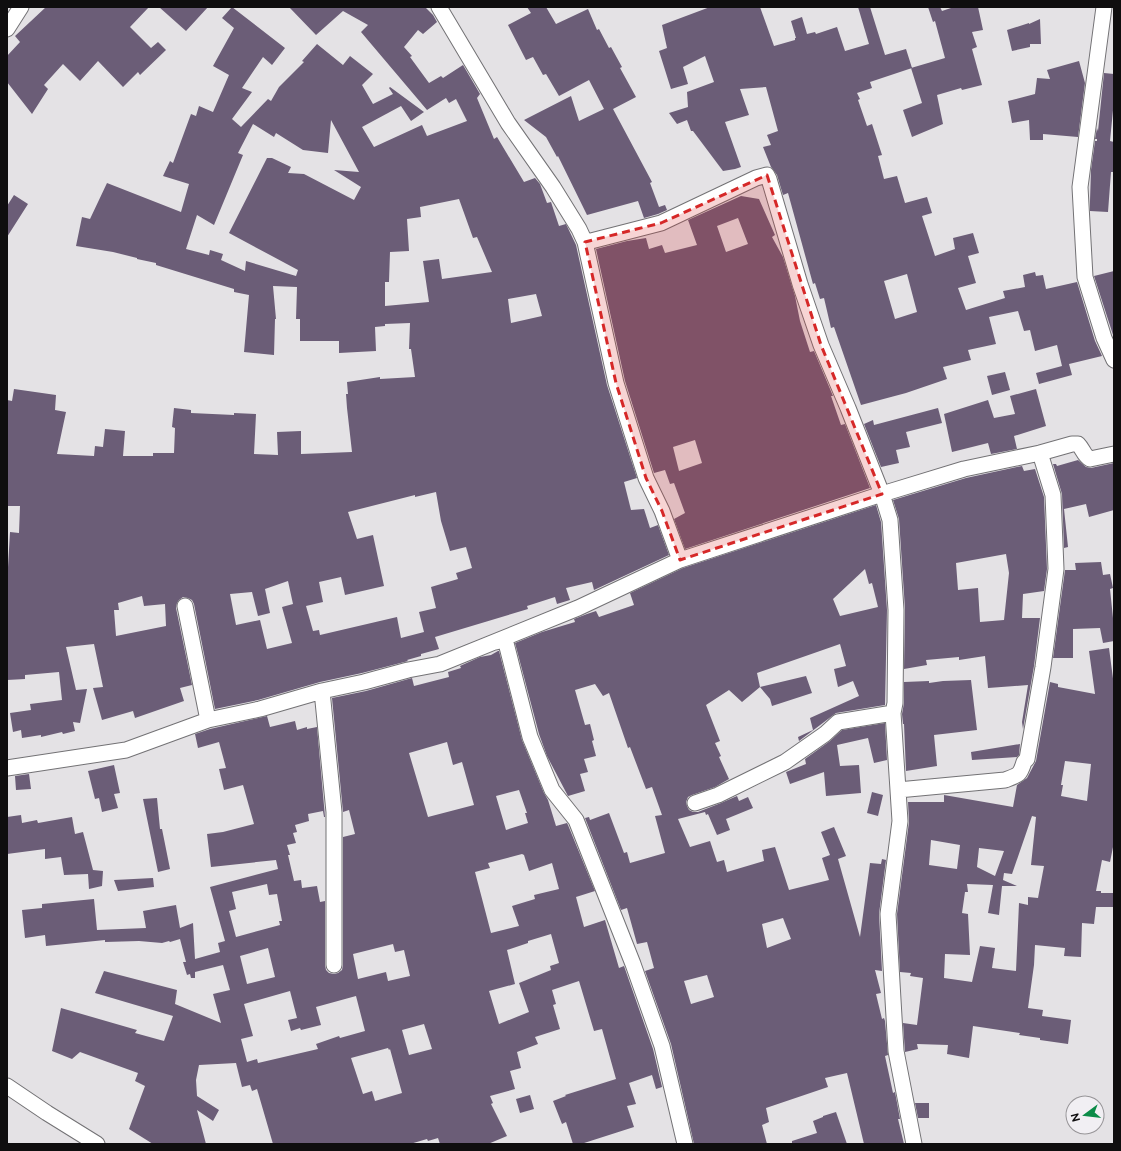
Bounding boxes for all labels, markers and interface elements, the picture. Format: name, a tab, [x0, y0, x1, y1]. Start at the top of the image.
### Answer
north arrow	[1065, 1095, 1105, 1135]
text: N	[1068, 1112, 1083, 1123]

